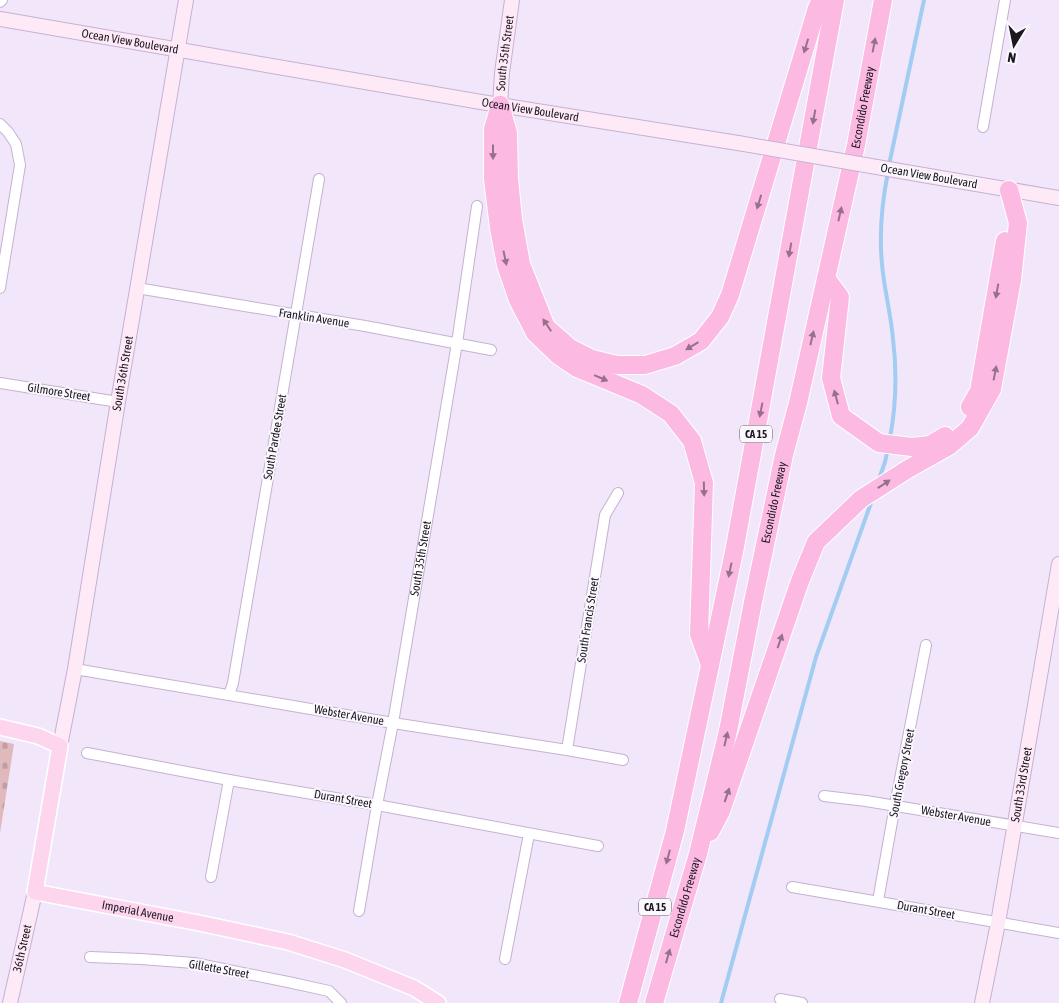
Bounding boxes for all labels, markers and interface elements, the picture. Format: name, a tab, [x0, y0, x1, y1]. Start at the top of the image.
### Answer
street label: South 35th Street	[494, 14, 517, 91]
north arrow	[989, 20, 1039, 70]
street label: Ocean View Boulevard	[81, 26, 180, 57]
one-way arrow	[871, 37, 879, 53]
one-way arrow	[801, 39, 809, 54]
text: N	[1006, 49, 1017, 66]
street label: Escondido Freeway	[848, 65, 877, 150]
street label: Ocean View Boulevard	[481, 95, 580, 124]
one-way arrow	[810, 109, 818, 125]
one-way arrow	[489, 145, 497, 161]
street label: Ocean View Boulevard	[880, 161, 978, 191]
one-way arrow	[754, 194, 762, 209]
one-way arrow	[836, 206, 844, 221]
one-way arrow	[785, 243, 793, 259]
one-way arrow	[501, 251, 509, 267]
one-way arrow	[992, 283, 1000, 299]
street label: Franklin Avenue	[278, 306, 350, 330]
one-way arrow	[542, 318, 552, 332]
one-way arrow	[808, 331, 816, 346]
street label: South 36th Street	[110, 334, 136, 412]
one-way arrow	[686, 342, 699, 351]
one-way arrow	[992, 365, 1000, 381]
one-way arrow	[594, 375, 608, 383]
street label: Gilmore Street	[27, 380, 92, 404]
one-way arrow	[832, 390, 840, 405]
street label: South Pardee Street	[261, 393, 290, 481]
one-way arrow	[756, 402, 764, 418]
road number: CA 15	[740, 426, 772, 442]
street label: Escondido Freeway	[759, 460, 789, 545]
one-way arrow	[877, 479, 891, 489]
one-way arrow	[700, 481, 708, 497]
street label: South 35th Street	[408, 519, 434, 597]
one-way arrow	[726, 562, 734, 577]
street label: South Francis Street	[574, 576, 602, 664]
one-way arrow	[776, 633, 784, 648]
street label: Webster Avenue	[313, 702, 385, 728]
street label: South Gregory Street	[887, 727, 918, 818]
one-way arrow	[722, 731, 730, 746]
street label: South 33rd Street	[1008, 745, 1035, 823]
street label: Durant Street	[313, 787, 374, 811]
one-way arrow	[724, 787, 731, 802]
street label: Webster Avenue	[920, 803, 992, 829]
one-way arrow	[664, 850, 672, 865]
street label: Escondido Freeway	[667, 856, 704, 939]
street label: Imperial Avenue	[101, 898, 175, 925]
street label: Durant Street	[896, 898, 957, 922]
road number: CA 15	[639, 899, 671, 916]
street label: 36th Street	[10, 923, 35, 974]
one-way arrow	[665, 949, 673, 964]
street label: Gillette Street	[188, 957, 251, 981]

